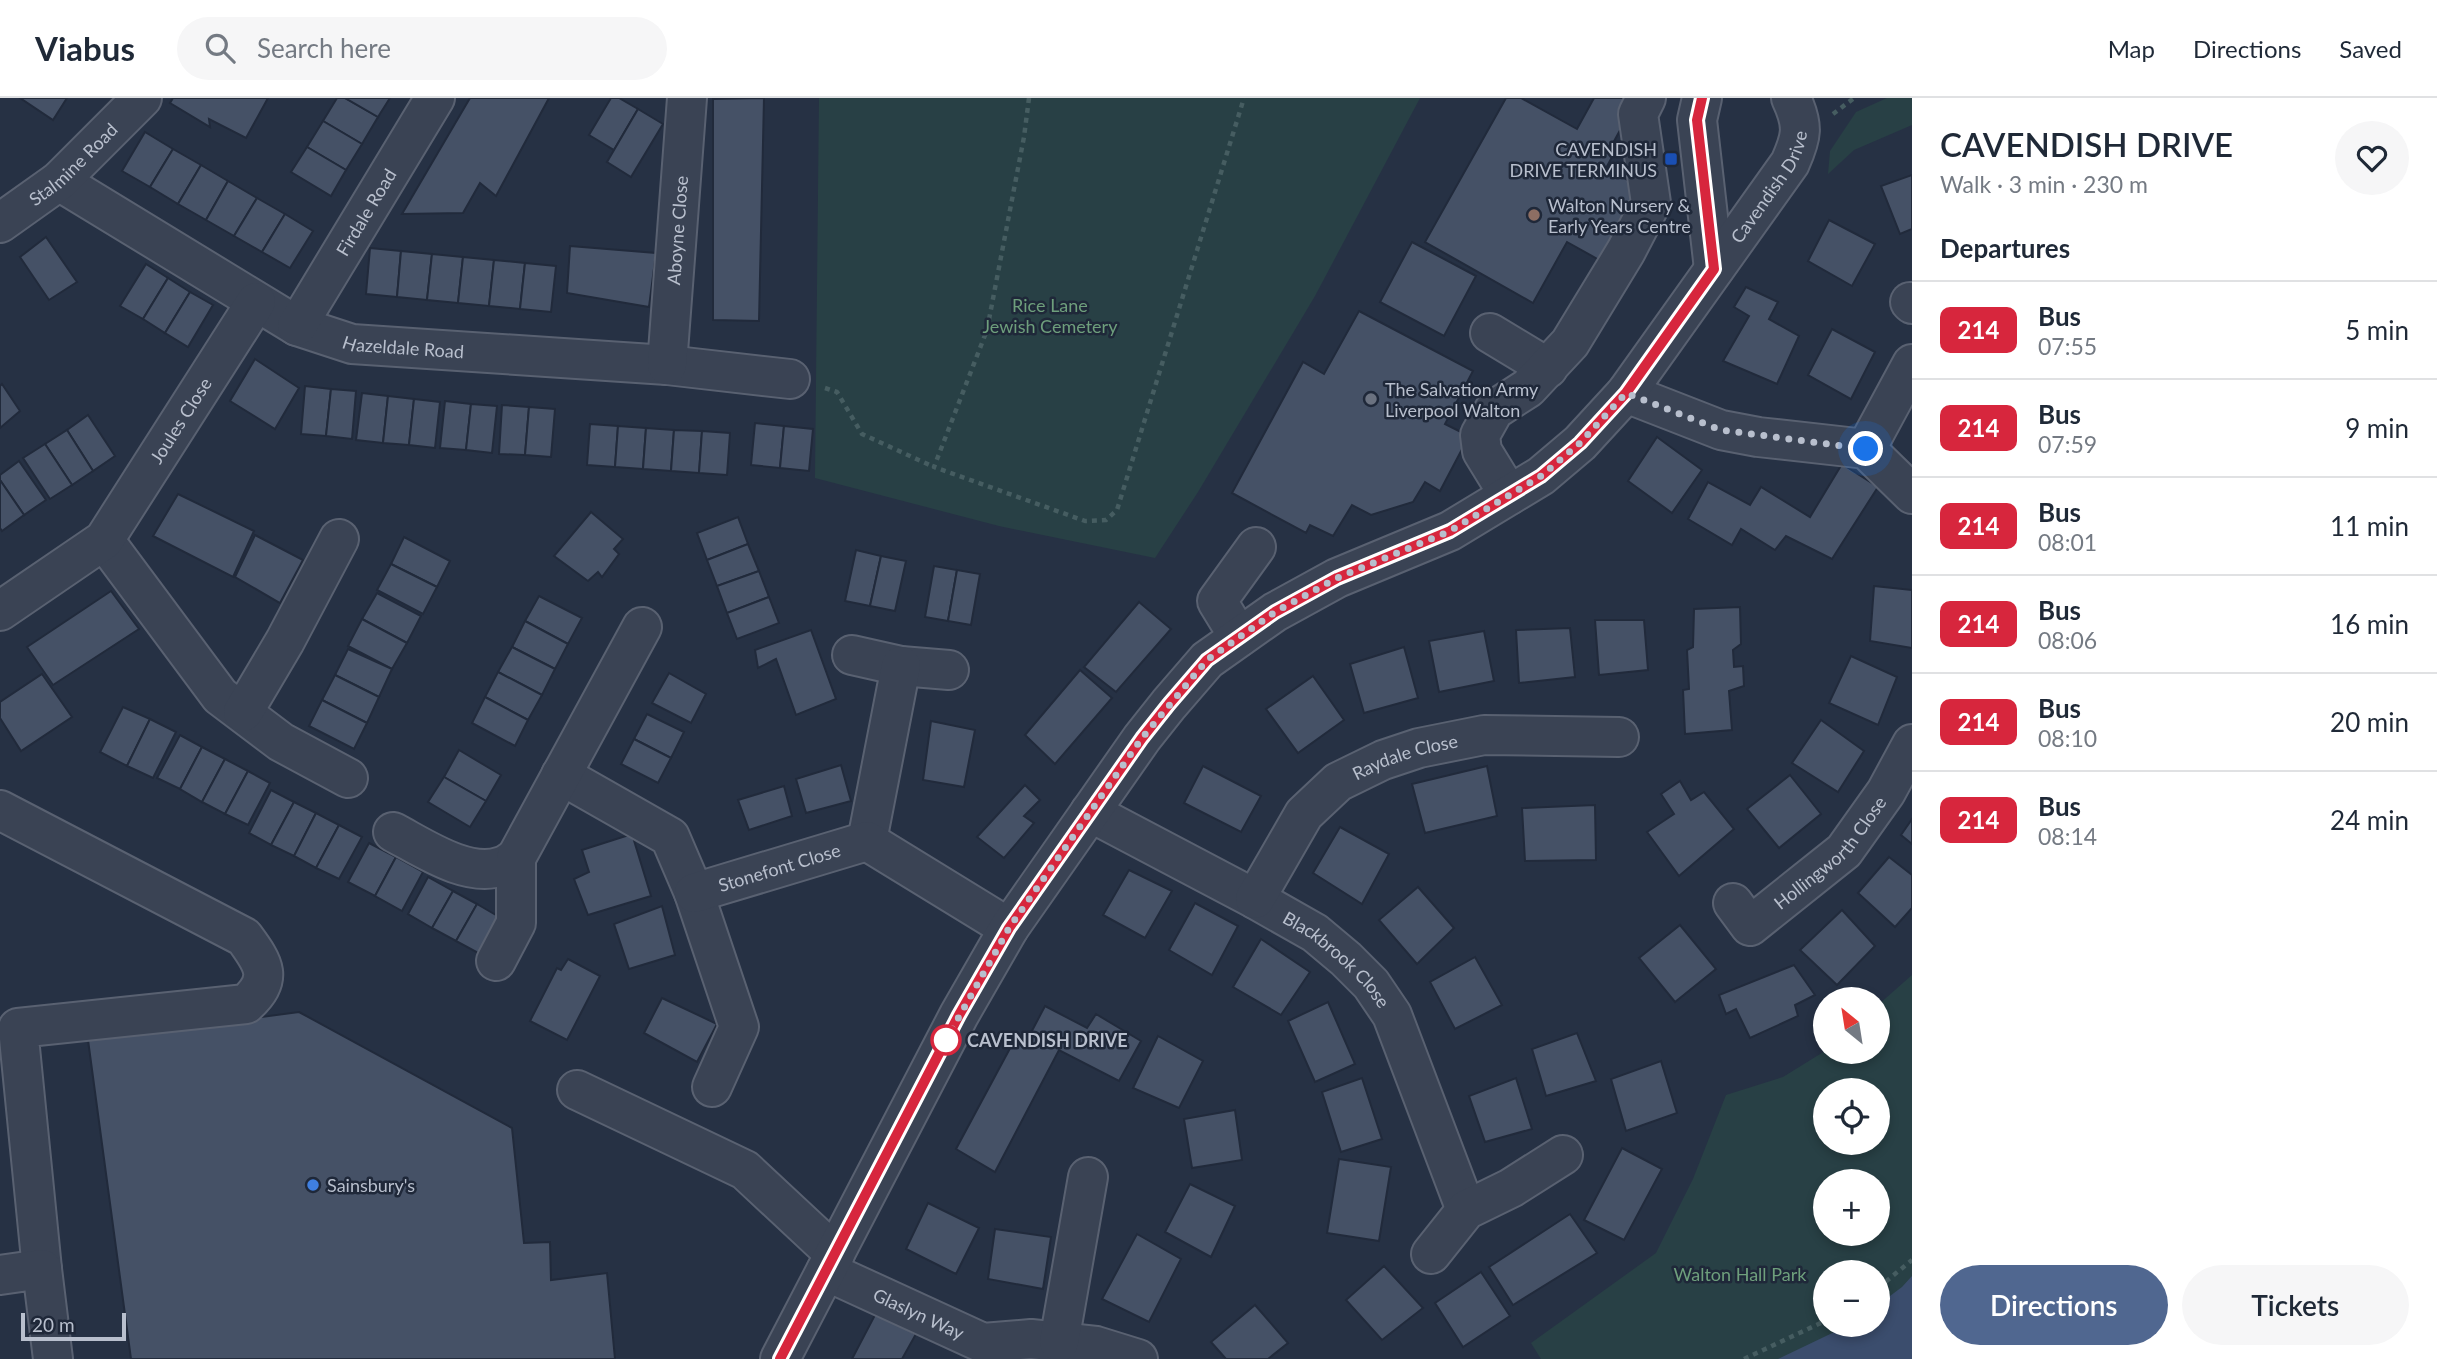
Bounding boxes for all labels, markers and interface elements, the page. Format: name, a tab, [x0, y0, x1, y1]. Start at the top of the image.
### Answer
search box	[177, 17, 667, 80]
text: Viabus	[35, 28, 135, 68]
icon: search	[201, 29, 239, 67]
text: Search here	[257, 32, 391, 64]
text: Map	[2108, 34, 2155, 63]
text: Directions	[2193, 34, 2301, 63]
text: Saved	[2339, 34, 2402, 63]
street label: Stalmine Road	[24, 118, 122, 210]
button: heart	[2335, 121, 2409, 195]
text: CAVENDISH DRIVE	[1940, 124, 2233, 164]
street label: Cavendish Drive	[1726, 129, 1811, 247]
place label: CAVENDISH DRIVE TERMINUS	[1510, 138, 1657, 181]
marker: CAVENDISH DRIVE TERMINUS	[1663, 151, 1679, 167]
street label: Firdale Road	[331, 165, 401, 260]
text: Walk · 3 min · 230 m	[1940, 170, 2148, 198]
street label: Aboyne Close	[662, 175, 692, 286]
place label: Walton Nursery & Early Years Centre	[1548, 194, 1691, 237]
marker: Walton Nursery & Early Years Centre	[1526, 207, 1542, 223]
text: Departures	[1940, 232, 2070, 264]
park label: Rice Lane Jewish Cemetery	[983, 294, 1118, 337]
text: Bus	[2038, 300, 2081, 332]
text: 5 min	[2345, 314, 2409, 346]
text: 214	[1958, 315, 1999, 344]
street label: Hazeldale Road	[340, 331, 465, 362]
text: 07:55	[2038, 332, 2097, 360]
street label: Joules Close	[145, 373, 216, 467]
place label: The Salvation Army Liverpool Walton	[1385, 378, 1539, 421]
marker: The Salvation Army Liverpool Walton	[1363, 391, 1379, 407]
text: Bus	[2038, 398, 2081, 430]
text: 9 min	[2345, 412, 2409, 444]
text: 214	[1958, 413, 1999, 442]
text: 07:59	[2038, 430, 2097, 458]
your location	[1848, 431, 1883, 466]
text: Bus	[2038, 496, 2081, 528]
text: 11 min	[2330, 510, 2409, 542]
text: 214	[1958, 511, 1999, 540]
text: 08:01	[2038, 528, 2097, 556]
text: Bus	[2038, 594, 2081, 626]
text: 16 min	[2330, 608, 2409, 640]
text: 214	[1958, 609, 1999, 638]
text: 08:06	[2038, 626, 2097, 654]
text: Bus	[2038, 692, 2081, 724]
text: 20 min	[2330, 706, 2409, 738]
text: 214	[1958, 707, 1999, 736]
text: 08:10	[2038, 724, 2097, 752]
street label: Raydale Close	[1349, 730, 1460, 784]
text: Bus	[2038, 790, 2081, 822]
street label: Hollingworth Close	[1769, 792, 1891, 914]
text: 24 min	[2330, 804, 2409, 836]
text: 214	[1958, 805, 1999, 834]
text: 08:14	[2038, 822, 2097, 850]
street label: Stonefont Close	[715, 839, 843, 896]
street label: Blackbrook Close	[1279, 906, 1395, 1012]
north arrow	[1813, 987, 1890, 1064]
map controls	[1813, 987, 1890, 1337]
marker: CAVENDISH DRIVE	[931, 1025, 961, 1055]
place label: CAVENDISH DRIVE	[967, 1029, 1128, 1051]
button: locate	[1813, 1078, 1890, 1155]
button: +	[1813, 1169, 1890, 1246]
place label: Sainsbury's	[327, 1174, 415, 1196]
marker: Sainsbury's	[305, 1177, 321, 1193]
button: −	[1813, 1260, 1890, 1337]
park label: Walton Hall Park	[1674, 1263, 1807, 1285]
button: Directions	[1940, 1265, 2168, 1345]
button: Tickets	[2182, 1265, 2409, 1345]
street label: Glaslyn Way	[870, 1283, 968, 1344]
scale bar	[21, 1310, 126, 1342]
text: 20 m	[32, 1313, 75, 1336]

